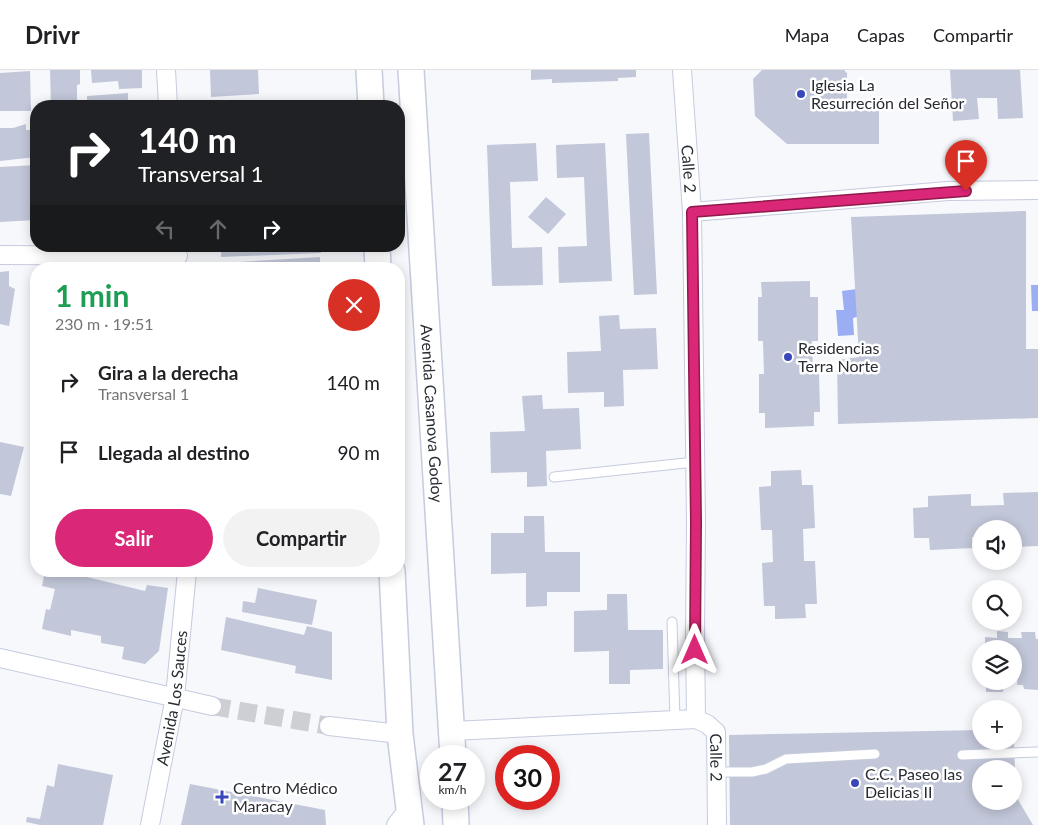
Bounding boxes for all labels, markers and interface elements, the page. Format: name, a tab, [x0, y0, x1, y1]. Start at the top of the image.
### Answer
text: Drivr	[25, 20, 80, 49]
text: Mapa	[785, 24, 829, 46]
text: Capas	[857, 24, 905, 46]
text: Compartir	[933, 24, 1013, 46]
place label: Iglesia La Resurreción del Señor	[811, 75, 965, 112]
marker: Iglesia La Resurreción del Señor	[795, 88, 807, 100]
text: 140 m	[138, 118, 237, 160]
icon: right	[55, 120, 120, 185]
pin	[945, 140, 987, 191]
street label: Calle 2	[678, 144, 701, 193]
icon: arrive	[952, 147, 980, 175]
text: Transversal 1	[138, 160, 264, 187]
icon: left	[151, 215, 179, 243]
icon: ahead	[204, 215, 232, 243]
icon: right	[257, 215, 285, 243]
text: 1 min	[55, 277, 129, 313]
button: close	[328, 279, 380, 331]
text: 230 m · 19:51	[55, 314, 154, 333]
street label: Avenida Casanova Godoy	[418, 324, 448, 504]
place label: Residencias Terra Norte	[798, 338, 879, 375]
marker: Residencias Terra Norte	[782, 351, 794, 363]
text: Gira a la derecha	[98, 361, 238, 384]
icon: right	[55, 368, 83, 396]
text: 140 m	[326, 371, 380, 394]
text: Transversal 1	[98, 384, 189, 403]
icon: arrive	[55, 438, 83, 466]
text: Llegada al destino	[98, 441, 250, 464]
text: 90 m	[337, 441, 380, 464]
button: Salir	[55, 509, 213, 567]
button: Compartir	[223, 509, 380, 567]
map controls	[972, 520, 1022, 810]
button: sound	[972, 520, 1022, 570]
button: search	[972, 580, 1022, 630]
position arrow	[668, 623, 720, 675]
street label: Avenida Los Sauces	[152, 629, 190, 767]
button: layers	[972, 640, 1022, 690]
button: +	[972, 700, 1022, 750]
street label: Calle 2	[707, 733, 727, 782]
speed limit sign: 30	[495, 745, 560, 810]
text: 27	[438, 756, 467, 786]
button: −	[972, 760, 1022, 810]
place label: C.C. Paseo las Delicias II	[865, 764, 962, 801]
marker: C.C. Paseo las Delicias II	[849, 777, 861, 789]
place label: Centro Médico Maracay	[233, 778, 338, 815]
text: km/h	[438, 782, 467, 797]
marker: Centro Médico Maracay	[215, 790, 229, 804]

